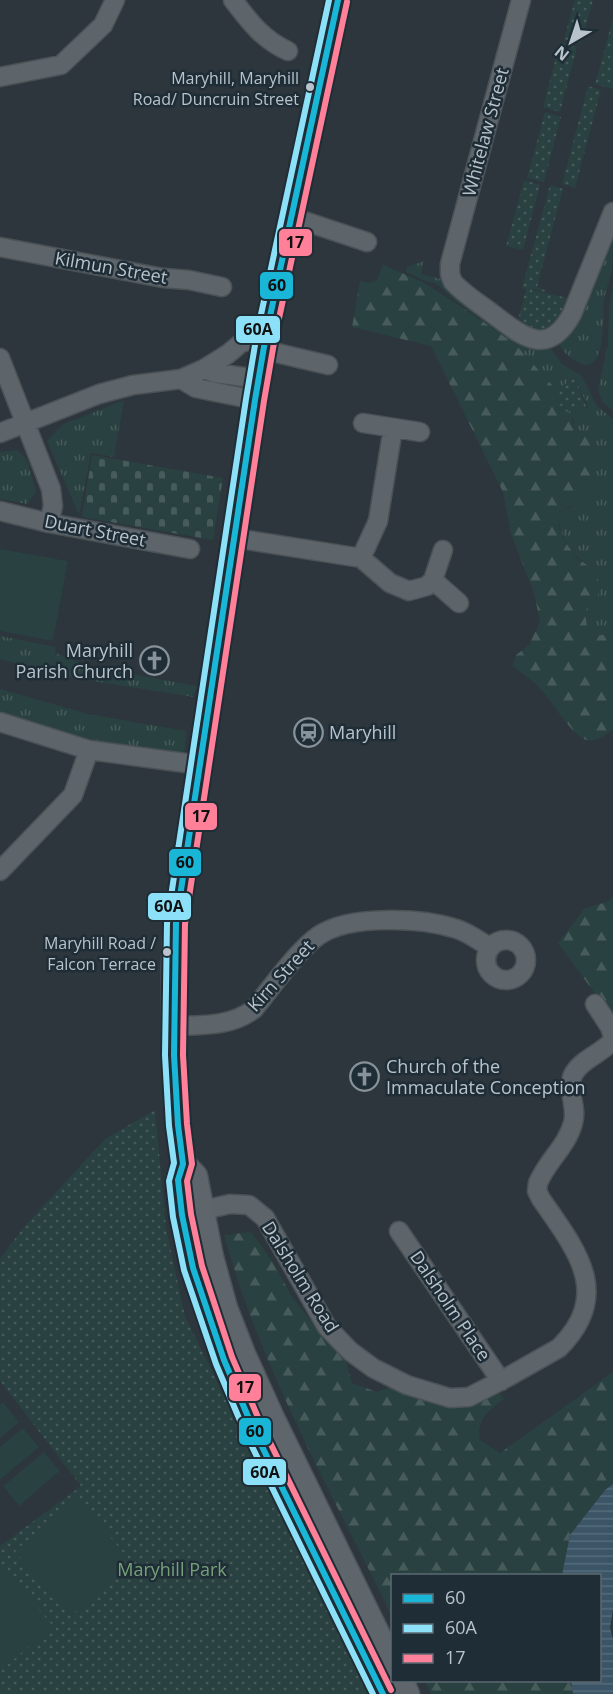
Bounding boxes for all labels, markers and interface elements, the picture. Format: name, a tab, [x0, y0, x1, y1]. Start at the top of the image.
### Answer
north arrow	[541, 12, 601, 72]
text: N	[550, 41, 574, 66]
street label: Whitelaw Street	[456, 65, 514, 199]
place label: Maryhill, Maryhill Road/ Duncruin Street	[133, 67, 299, 110]
marker: Maryhill, Maryhill Road/ Duncruin Street	[304, 81, 316, 93]
line badge: 17	[278, 228, 313, 257]
text: 17	[286, 231, 304, 253]
street label: Kilmun Street	[53, 245, 169, 289]
line badge: 60	[259, 271, 294, 300]
text: 60	[268, 274, 286, 296]
line badge: 60A	[235, 315, 281, 344]
text: 60A	[243, 318, 274, 340]
street label: Duart Street	[42, 508, 148, 552]
place label: Maryhill Parish Church	[16, 638, 133, 683]
church icon: Maryhill Parish Church	[138, 645, 170, 677]
station icon: Maryhill	[292, 717, 324, 749]
place label: Maryhill	[329, 720, 396, 744]
line badge: 17	[184, 802, 218, 831]
text: 17	[192, 805, 210, 827]
line badge: 60	[168, 848, 202, 877]
text: 60	[176, 851, 194, 873]
line badge: 60A	[147, 892, 192, 921]
text: 60A	[154, 895, 185, 917]
place label: Maryhill Road / Falcon Terrace	[44, 932, 156, 975]
street label: Kirn Street	[242, 934, 319, 1016]
marker: Maryhill Road / Falcon Terrace	[161, 946, 173, 958]
place label: Church of the Immaculate Conception	[386, 1054, 586, 1099]
church icon: Church of the Immaculate Conception	[349, 1061, 381, 1093]
street label: Dalsholm Road	[257, 1216, 345, 1337]
street label: Dalsholm Place	[405, 1246, 497, 1365]
line badge: 17	[228, 1373, 262, 1402]
text: 17	[236, 1376, 254, 1398]
line badge: 60	[238, 1417, 272, 1446]
text: 60	[246, 1420, 264, 1442]
line badge: 60A	[242, 1458, 287, 1486]
text: 60A	[250, 1461, 281, 1483]
park label: Maryhill Park	[117, 1557, 227, 1581]
legend	[391, 1574, 601, 1682]
text: 60	[445, 1585, 466, 1609]
text: 60A	[445, 1615, 478, 1639]
text: 17	[445, 1645, 466, 1669]

